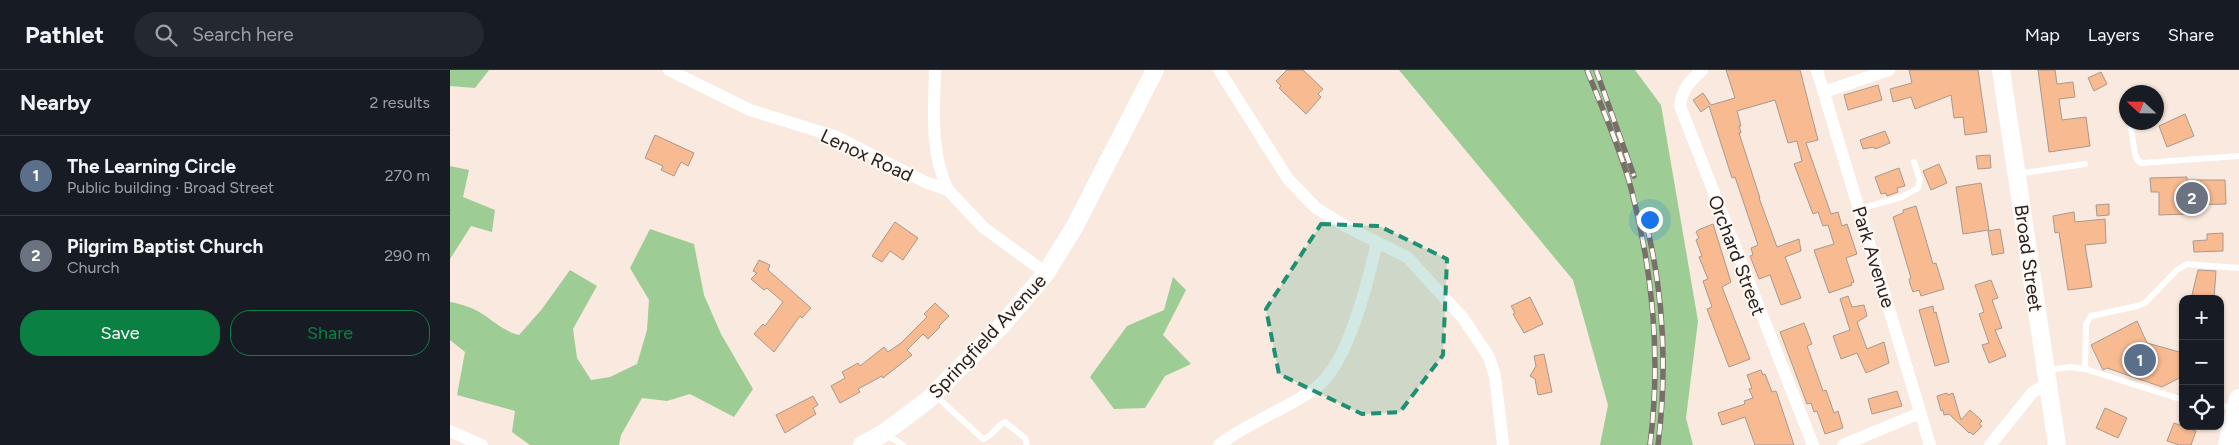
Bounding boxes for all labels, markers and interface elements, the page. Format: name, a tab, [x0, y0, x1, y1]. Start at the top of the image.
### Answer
search box	[134, 12, 484, 57]
text: Pathlet	[25, 20, 104, 49]
icon: search	[152, 21, 180, 49]
text: Search here	[192, 23, 294, 46]
text: Map	[2025, 24, 2060, 46]
text: Layers	[2088, 24, 2140, 46]
text: Share	[2168, 24, 2214, 46]
north arrow	[2119, 85, 2164, 130]
text: Nearby	[20, 90, 91, 115]
text: 2 results	[370, 93, 430, 112]
street label: Lenox Road	[817, 124, 917, 187]
text: The Learning Circle	[67, 155, 236, 178]
text: 1	[33, 166, 39, 185]
text: 270 m	[385, 166, 430, 185]
text: Public building · Broad Street	[67, 178, 274, 197]
pin: 2	[2176, 179, 2208, 217]
street label: Orchard Street	[1703, 192, 1770, 319]
street label: Broad Street	[2010, 203, 2047, 313]
street label: Park Avenue	[1847, 204, 1900, 311]
your location	[1637, 207, 1663, 233]
text: Pilgrim Baptist Church	[67, 235, 263, 258]
text: 2	[31, 246, 41, 265]
text: 290 m	[384, 246, 430, 265]
text: Church	[67, 258, 119, 277]
street label: Springfield Avenue	[924, 269, 1051, 403]
map controls	[2179, 295, 2224, 430]
button: +	[2179, 295, 2224, 340]
button: Save	[20, 310, 220, 356]
button: Share	[230, 310, 430, 356]
button: −	[2179, 340, 2224, 385]
pin: 1	[2124, 341, 2156, 379]
button: locate	[2179, 385, 2224, 430]

